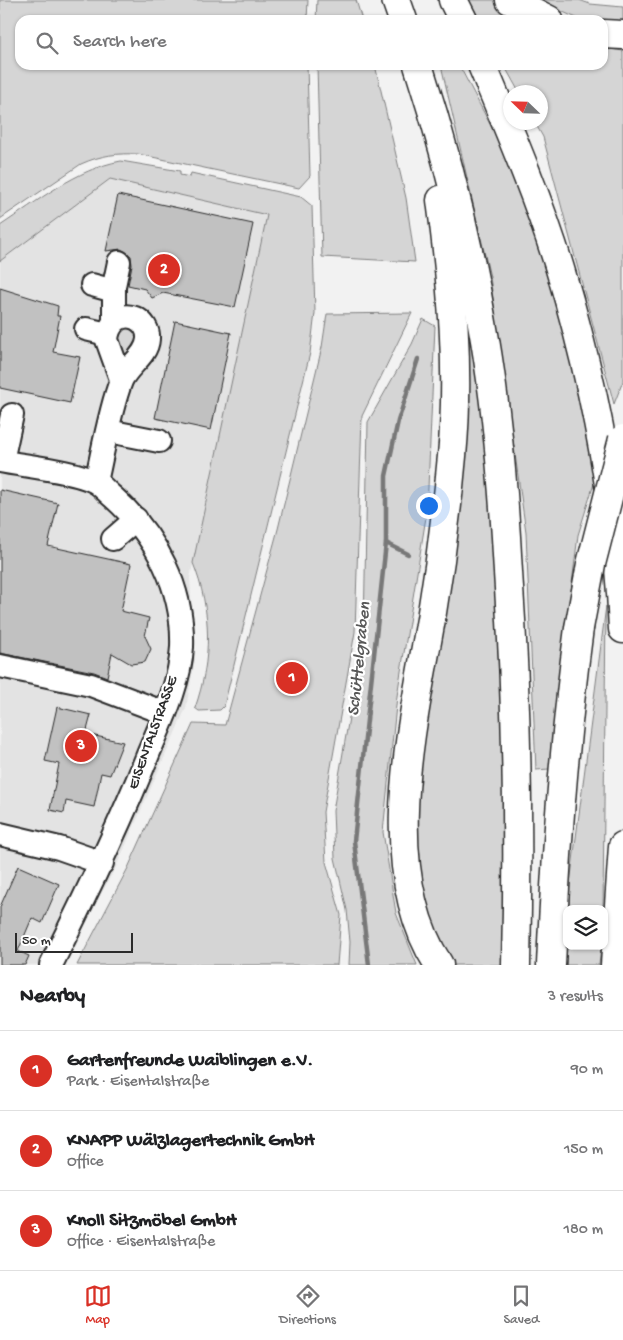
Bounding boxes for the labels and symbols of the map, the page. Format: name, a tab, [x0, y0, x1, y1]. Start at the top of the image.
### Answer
north arrow	[503, 85, 548, 130]
pin: 2	[148, 251, 180, 289]
your location	[416, 493, 442, 519]
water label: Schüttelgraben	[344, 601, 376, 717]
pin: 1	[276, 659, 308, 697]
street label: EISENTALSTRASSE	[125, 673, 184, 792]
pin: 3	[65, 727, 97, 765]
scale bar	[15, 930, 132, 953]

